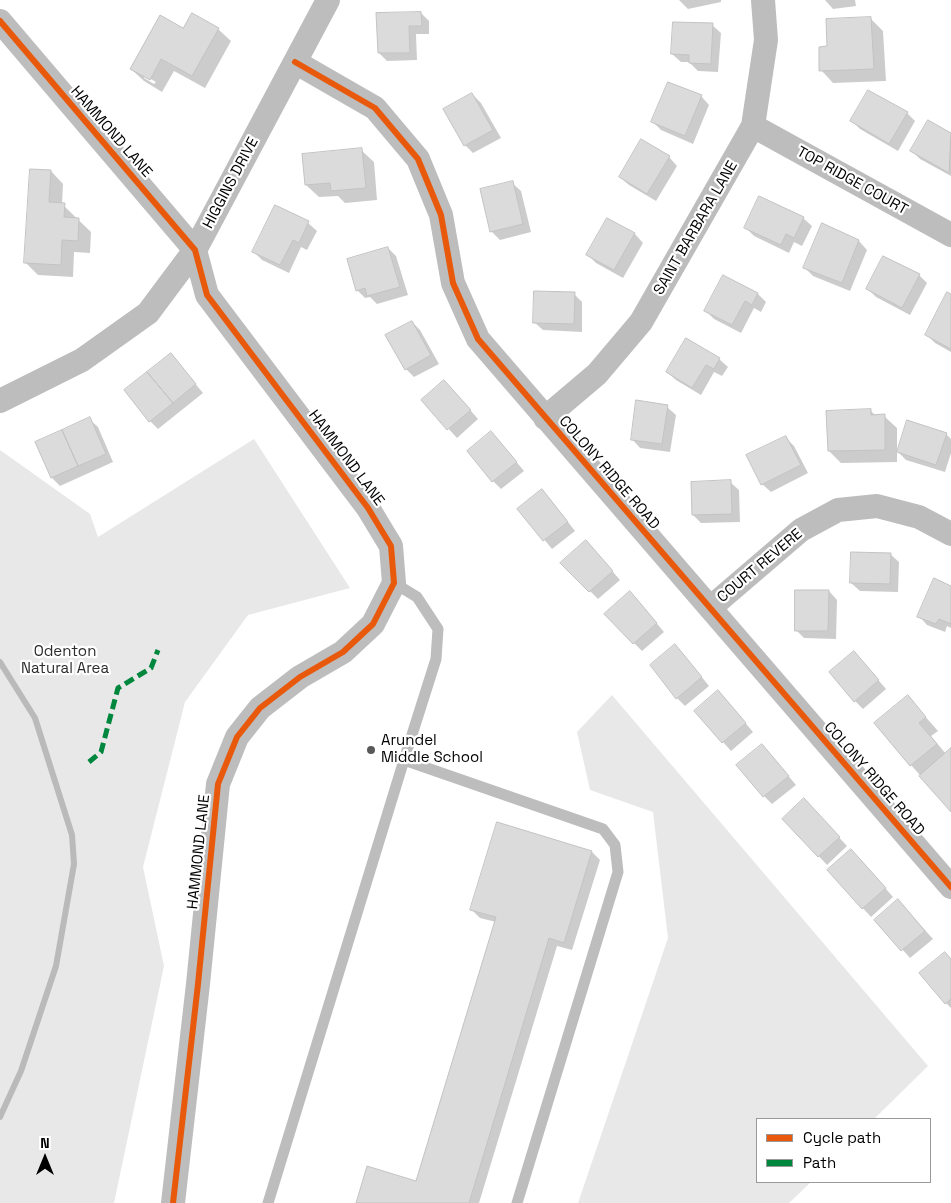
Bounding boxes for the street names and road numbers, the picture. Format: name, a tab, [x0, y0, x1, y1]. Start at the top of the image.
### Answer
street label: HAMMOND LANE	[66, 83, 156, 181]
street label: HIGGINS DRIVE	[199, 134, 263, 232]
street label: TOP RIDGE COURT	[793, 143, 911, 219]
street label: SAINT BARBARA LANE	[650, 158, 742, 298]
street label: HAMMOND LANE	[304, 407, 388, 509]
street label: COLONY RIDGE ROAD	[555, 413, 663, 533]
street label: COURT REVERE	[714, 525, 806, 607]
street label: COLONY RIDGE ROAD	[820, 719, 928, 839]
street label: HAMMOND LANE	[184, 794, 214, 910]

